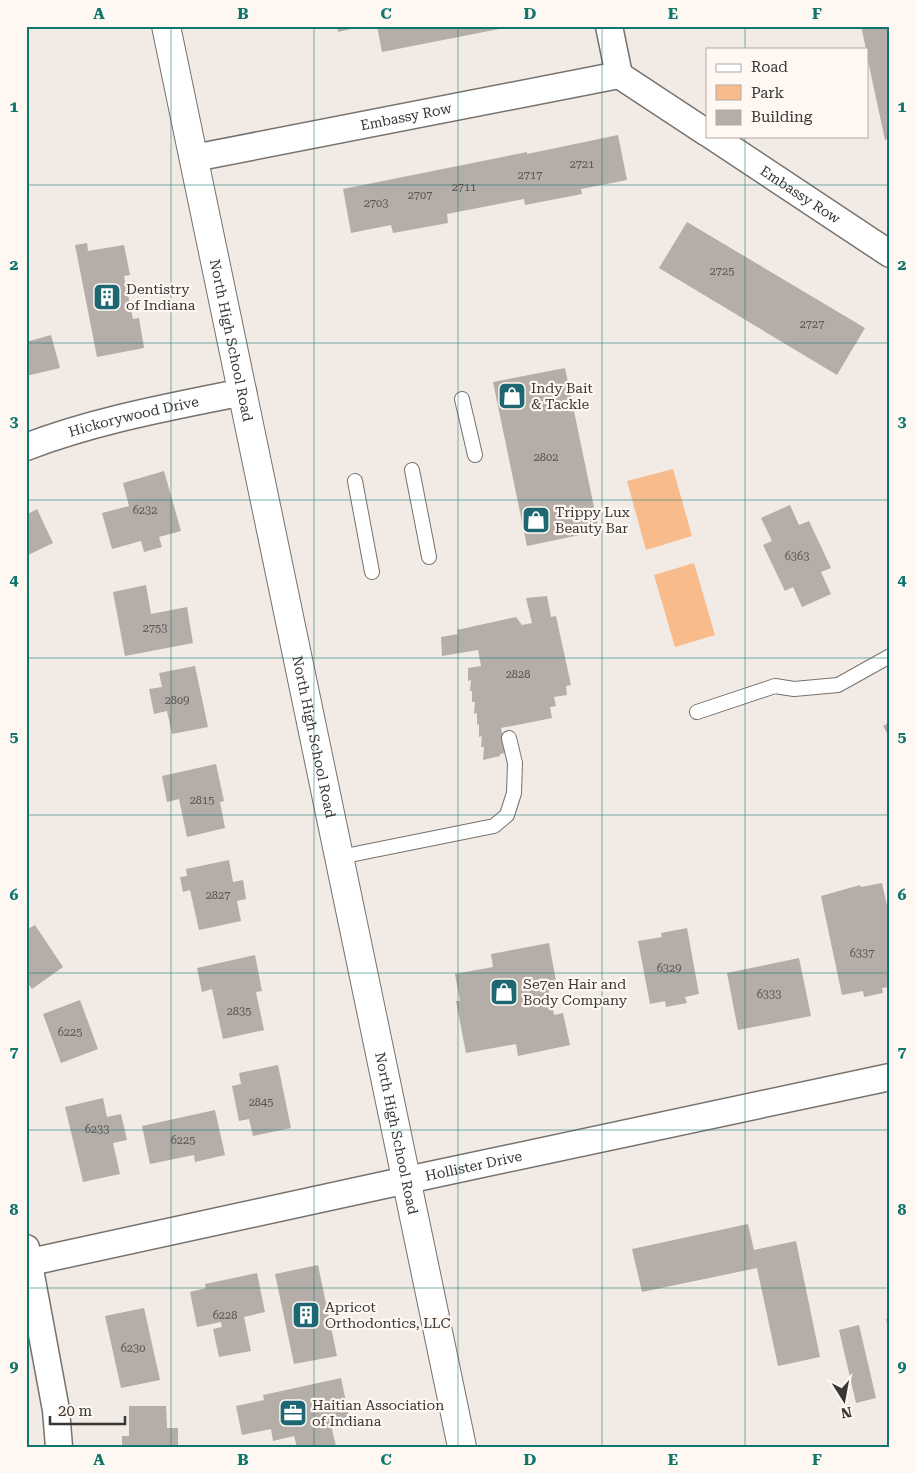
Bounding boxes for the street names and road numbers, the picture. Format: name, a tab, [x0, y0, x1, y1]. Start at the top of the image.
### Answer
street label: Embassy Row	[359, 100, 453, 133]
street label: Embassy Row	[757, 162, 844, 227]
street label: North High School Road	[207, 258, 256, 423]
street label: Hickorywood Drive	[67, 393, 200, 440]
street label: North High School Road	[289, 654, 339, 819]
street label: North High School Road	[372, 1051, 421, 1216]
street label: Hollister Drive	[424, 1148, 524, 1184]

